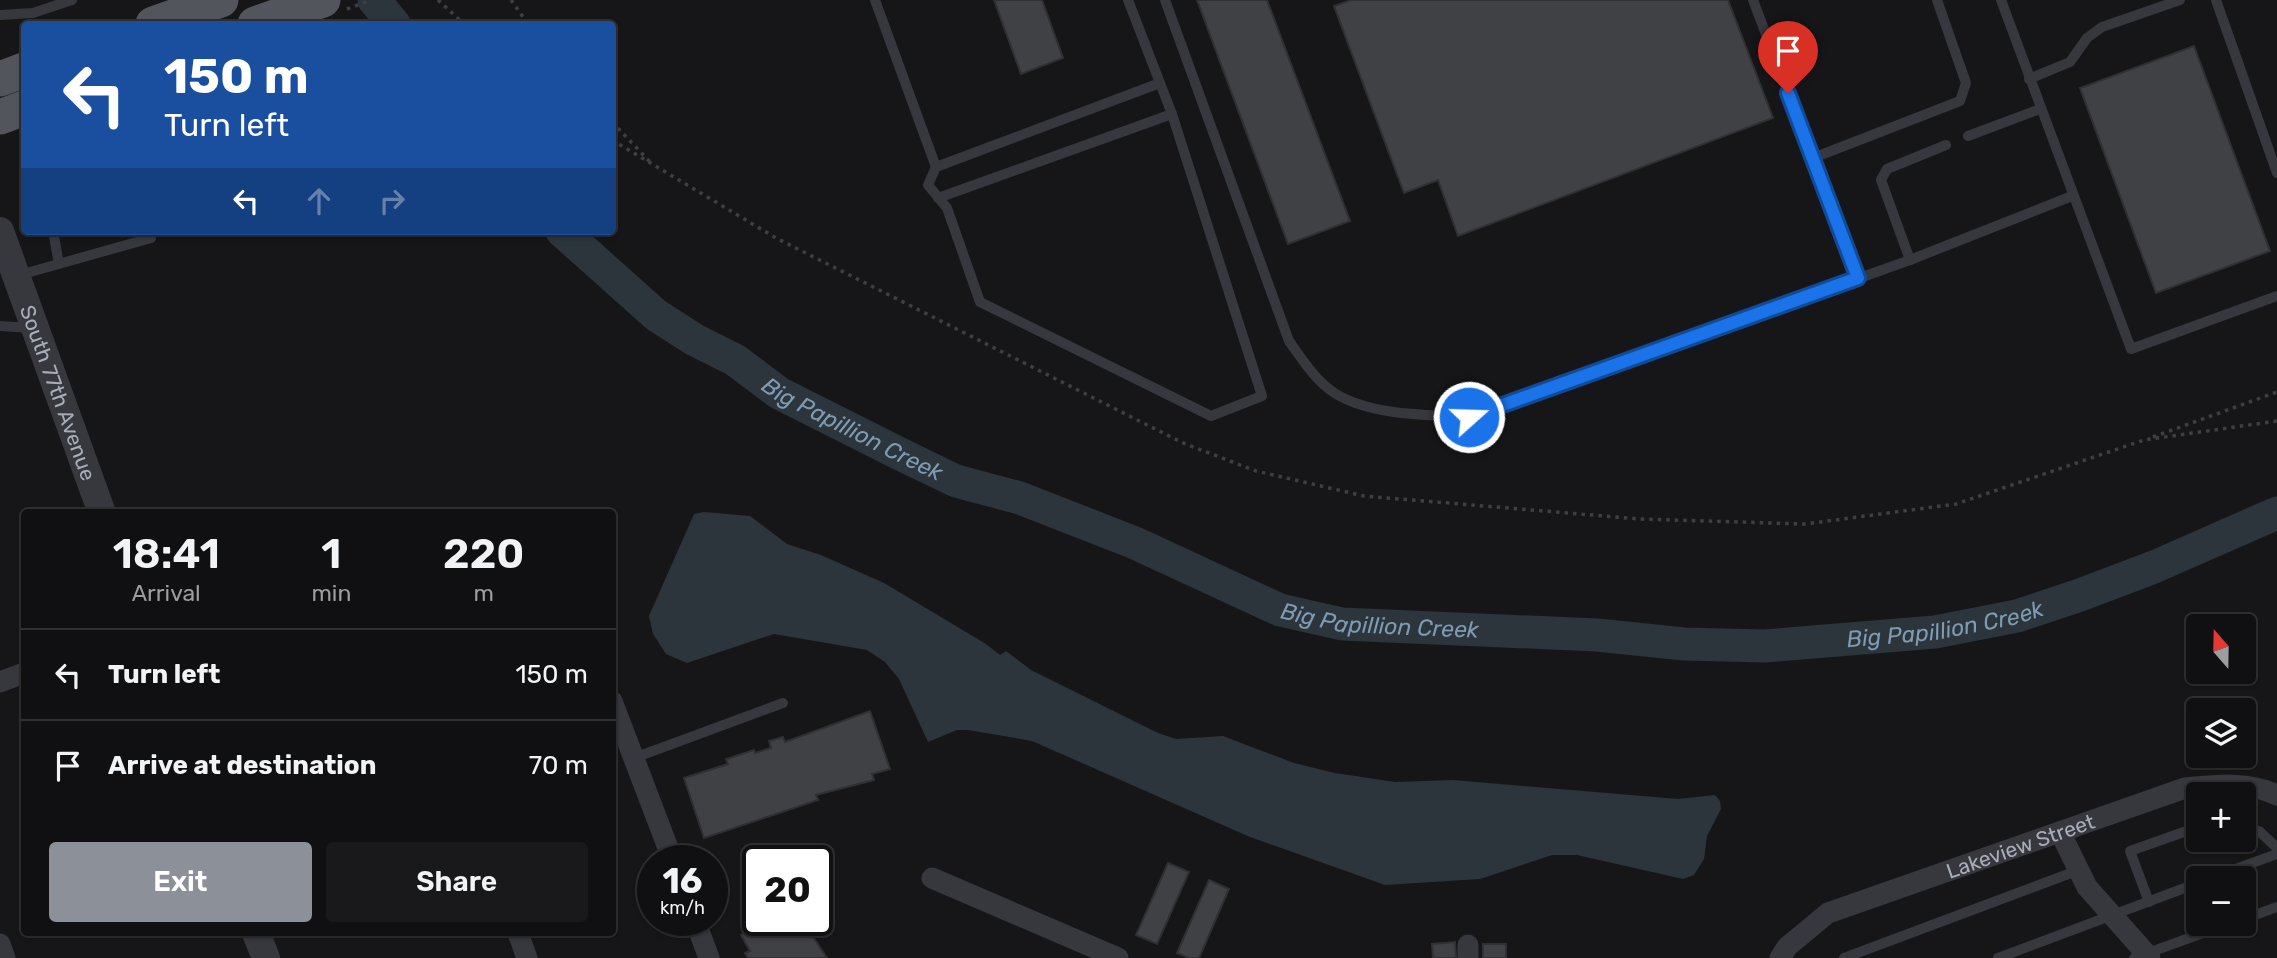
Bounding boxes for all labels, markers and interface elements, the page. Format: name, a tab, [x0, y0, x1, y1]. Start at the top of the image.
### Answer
pin	[1758, 21, 1818, 93]
icon: arrive	[1769, 32, 1807, 70]
text: 150 m	[164, 47, 309, 105]
icon: left	[49, 49, 140, 140]
text: Turn left	[164, 106, 289, 144]
icon: left	[227, 182, 265, 220]
icon: ahead	[300, 182, 338, 220]
icon: right	[373, 182, 411, 220]
street label: South 77th Avenue	[15, 302, 102, 484]
water label: Big Papillion Creek	[756, 371, 949, 487]
position arrow	[1432, 380, 1506, 454]
text: 18:41	[113, 529, 220, 579]
text: 1	[321, 529, 341, 579]
text: 220	[443, 529, 524, 579]
text: Arrival	[132, 579, 201, 607]
text: min	[311, 579, 351, 607]
text: m	[473, 579, 494, 607]
water label: Big Papillion Creek	[1845, 594, 2048, 653]
water label: Big Papillion Creek	[1278, 597, 1480, 644]
north arrow	[2186, 614, 2256, 684]
map controls	[2186, 614, 2256, 936]
icon: left	[49, 656, 87, 694]
text: Turn left	[108, 659, 220, 690]
text: 150 m	[515, 659, 588, 690]
button: layers	[2186, 698, 2256, 768]
icon: arrive	[49, 747, 87, 785]
text: Arrive at destination	[108, 750, 376, 781]
text: 70 m	[529, 750, 588, 781]
button: +	[2186, 782, 2256, 852]
street label: Lakeview Street	[1943, 808, 2098, 883]
button: Exit	[49, 842, 312, 922]
button: Share	[326, 842, 588, 922]
speed limit sign: 20	[742, 845, 833, 936]
text: 16	[662, 860, 703, 902]
button: −	[2186, 866, 2256, 936]
text: km/h	[660, 897, 705, 919]

